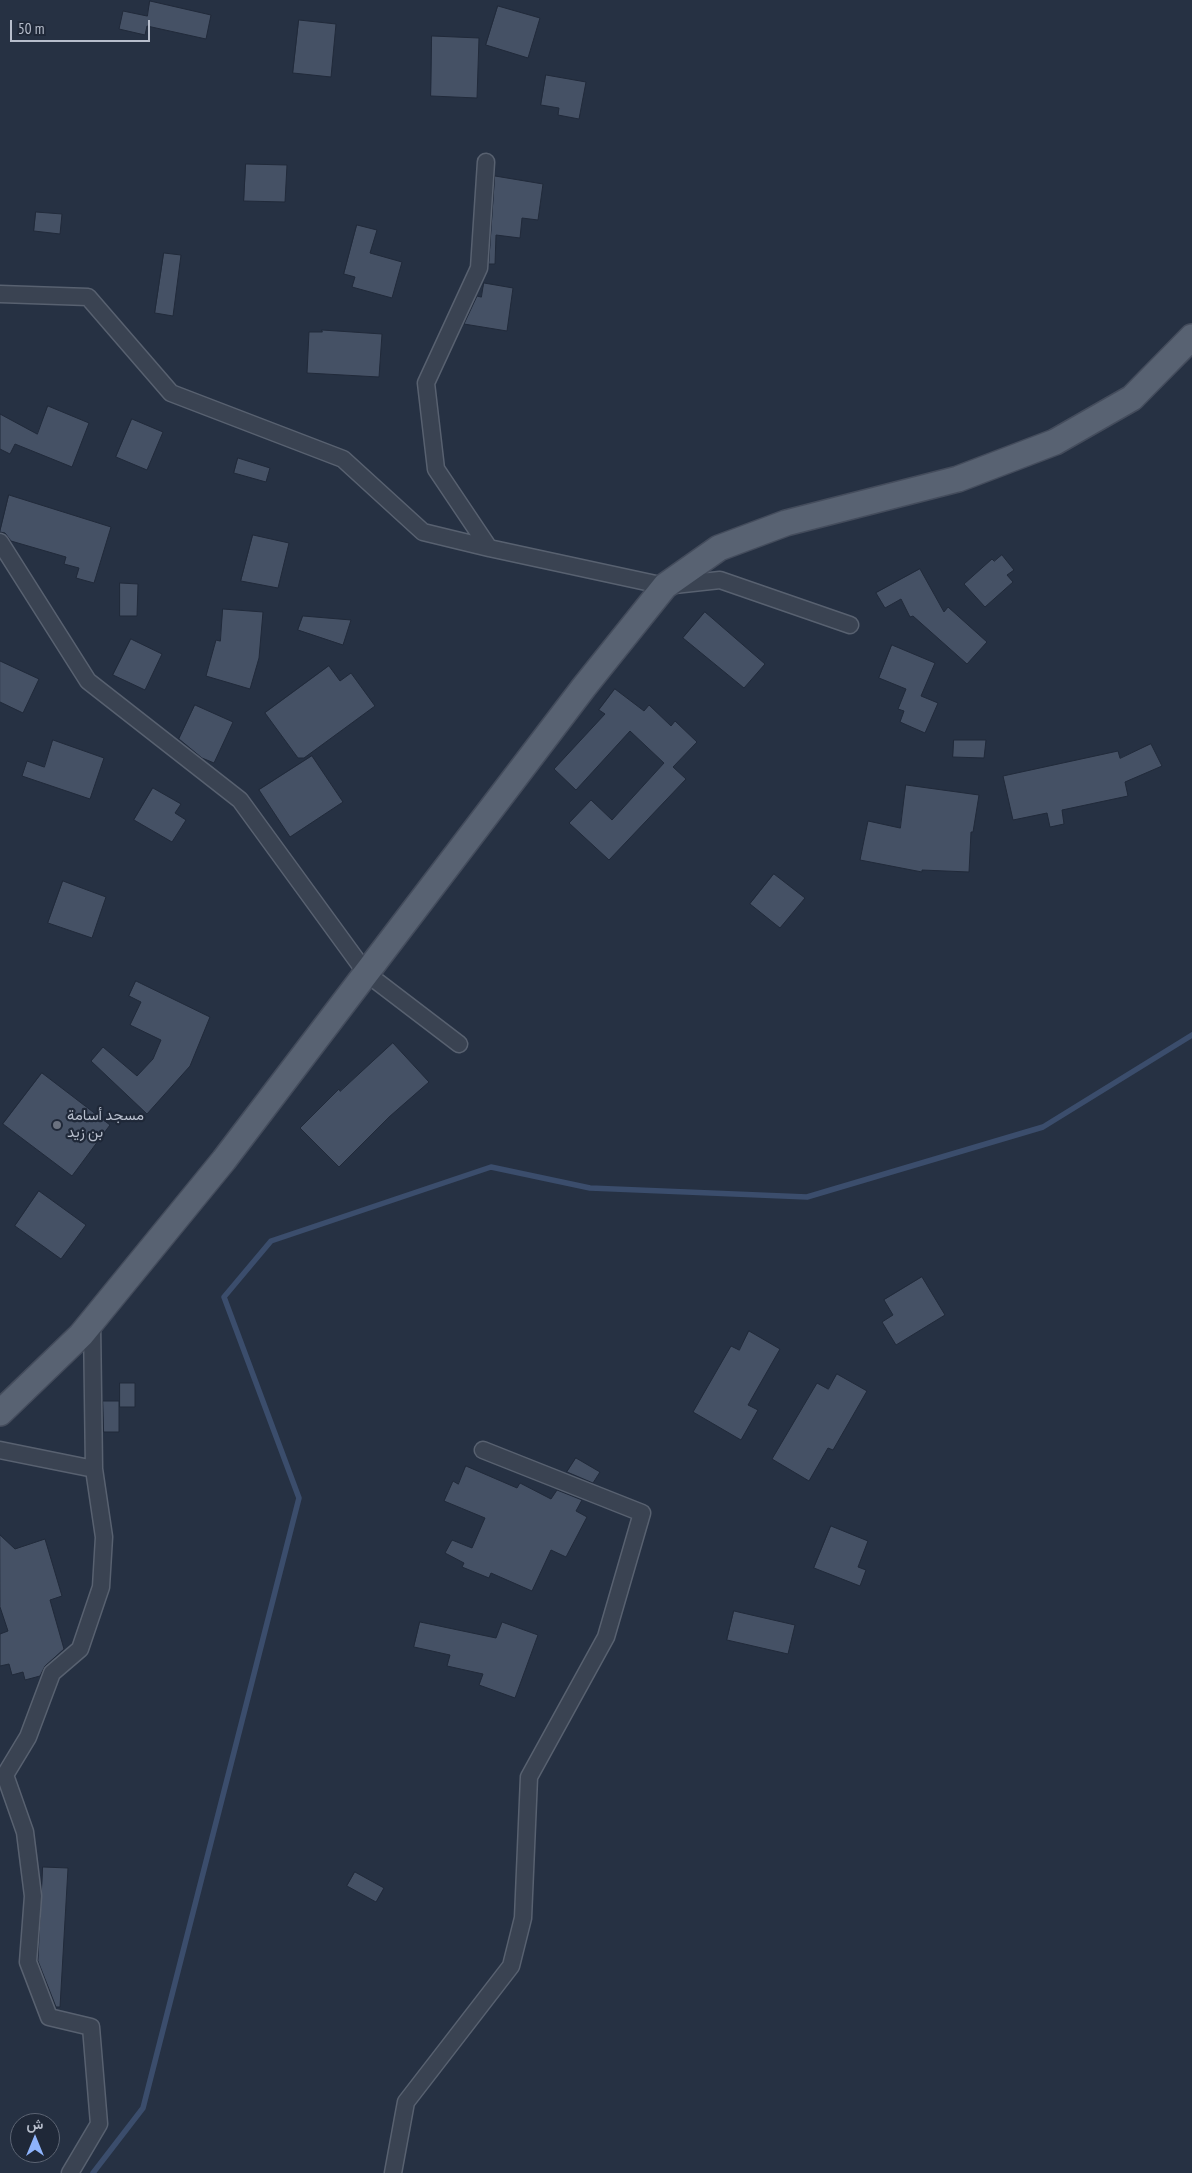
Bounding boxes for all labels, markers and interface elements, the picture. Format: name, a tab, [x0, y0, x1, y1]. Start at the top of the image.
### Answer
scale bar	[12, 10, 152, 42]
text: 50 m	[18, 19, 44, 38]
place label: مسجد أسامة بن زيد	[67, 1107, 144, 1142]
marker: مسجد أسامة بن زيد	[51, 1119, 63, 1131]
north arrow	[10, 2113, 60, 2163]
text: ش	[27, 2115, 43, 2133]

